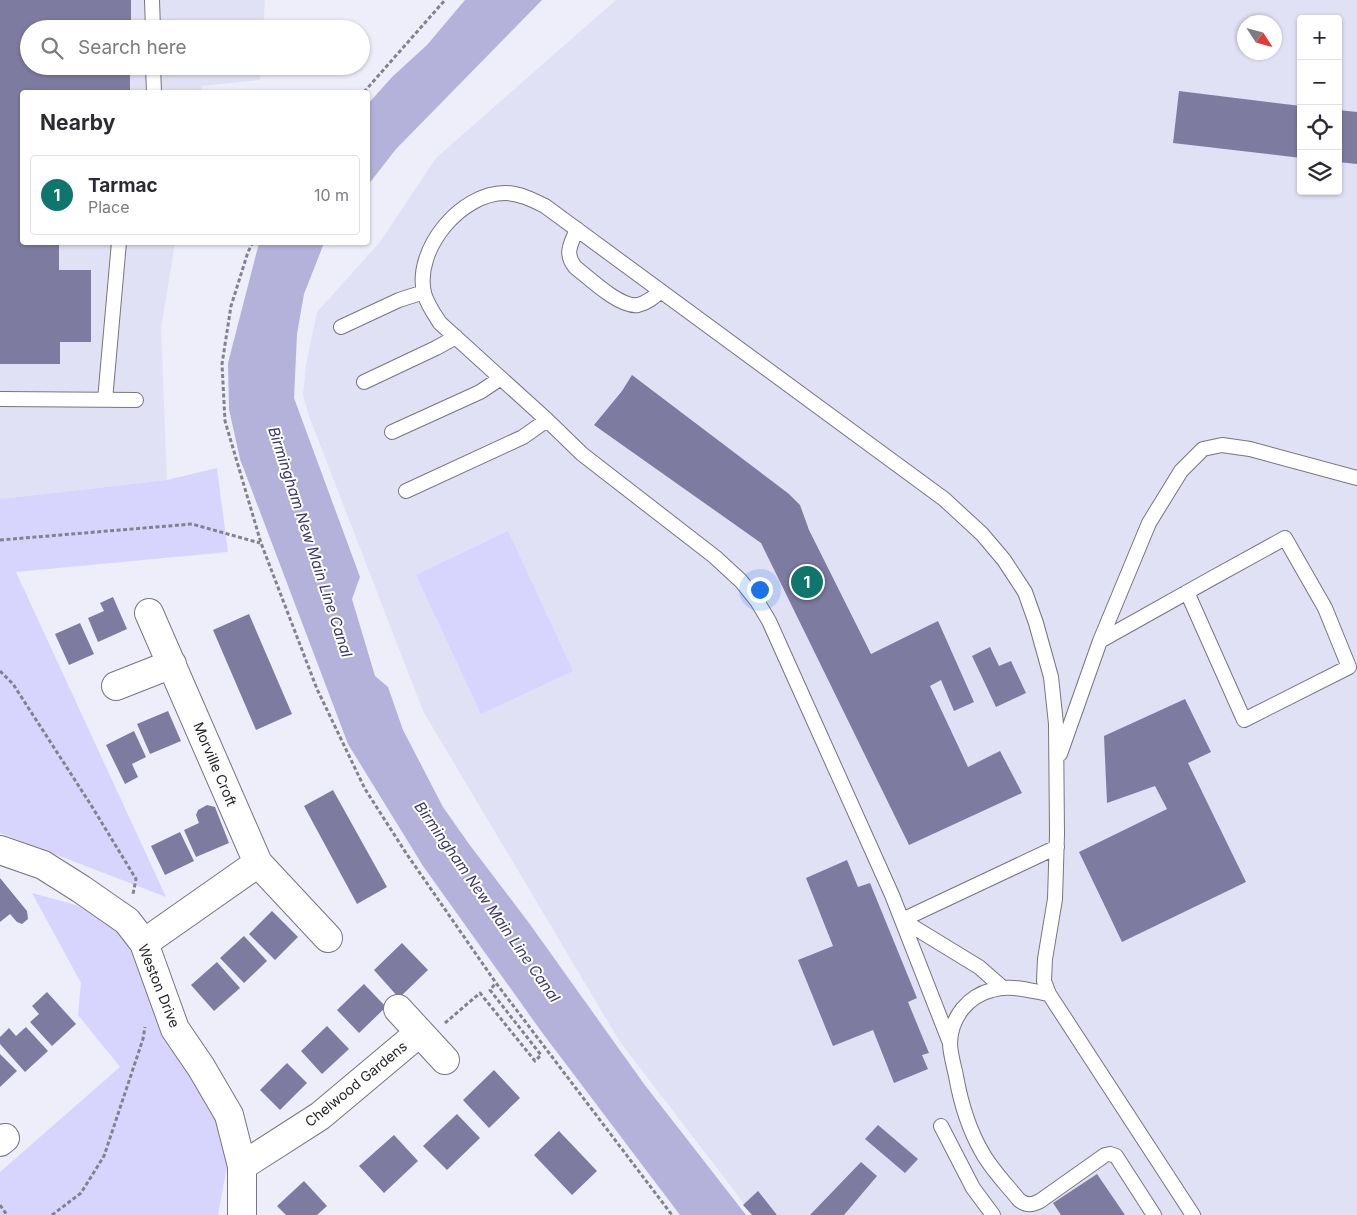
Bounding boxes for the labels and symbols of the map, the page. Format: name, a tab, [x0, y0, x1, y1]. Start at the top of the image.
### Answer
north arrow	[1237, 15, 1282, 60]
water label: Birmingham New Main Line Canal	[264, 424, 357, 660]
pin: 1	[791, 563, 823, 601]
your location	[747, 577, 773, 603]
street label: Morville Croft	[190, 719, 241, 809]
water label: Birmingham New Main Line Canal	[411, 798, 565, 1006]
street label: Weston Drive	[135, 942, 184, 1030]
street label: Chelwood Gardens	[301, 1037, 410, 1130]

